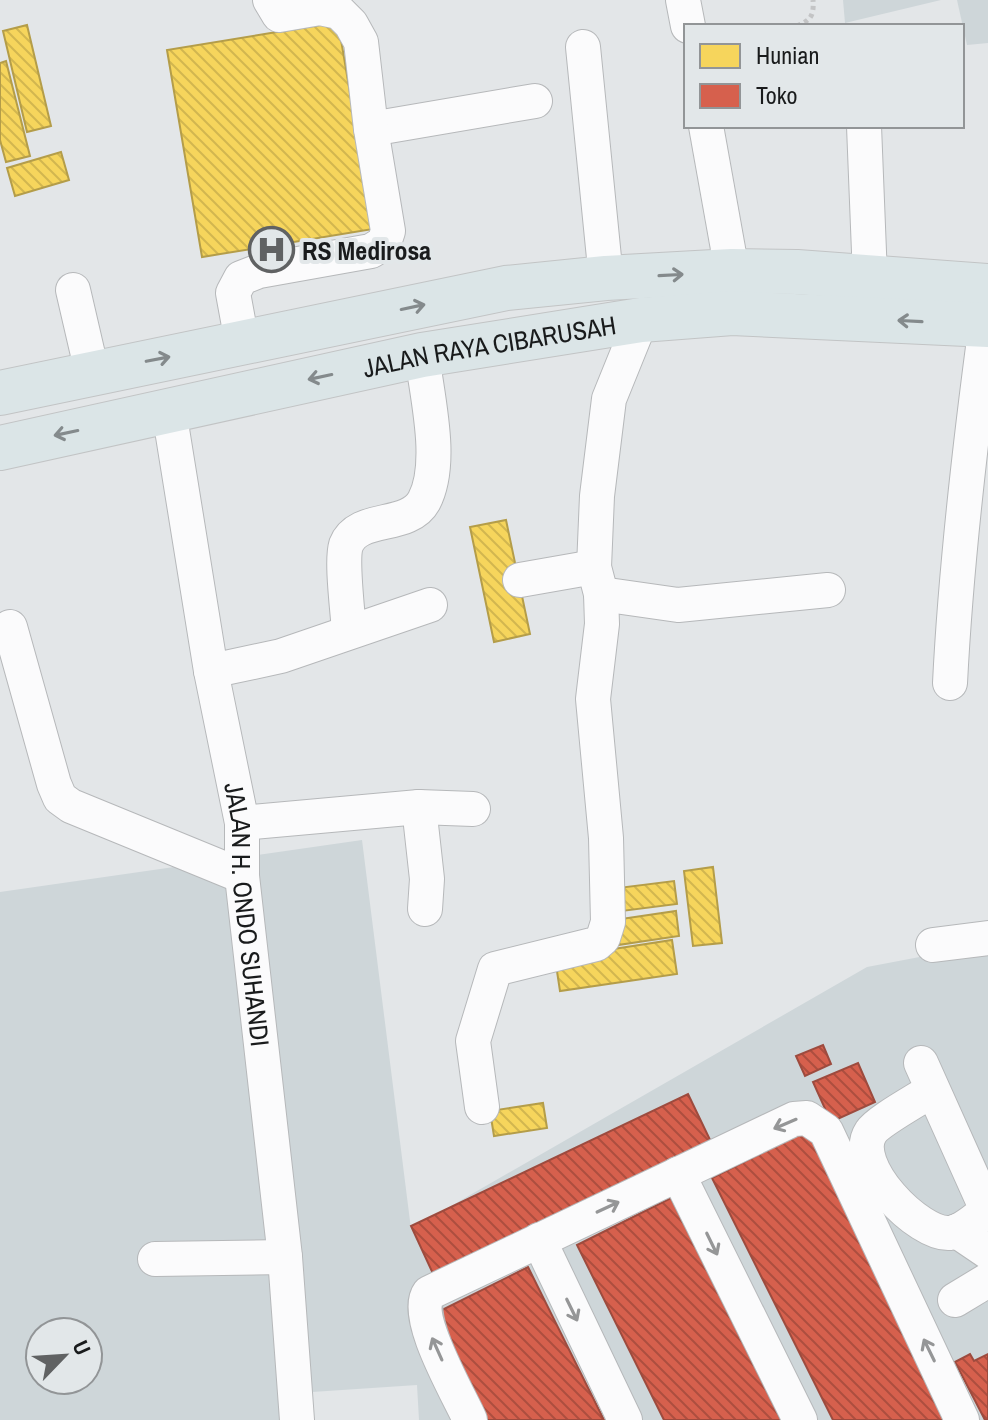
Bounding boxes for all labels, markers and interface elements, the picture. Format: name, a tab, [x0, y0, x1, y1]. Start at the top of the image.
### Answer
legend	[684, 24, 964, 128]
text: Hunian	[756, 39, 819, 71]
text: Toko	[756, 79, 798, 111]
hospital icon: RS Medirosa	[247, 226, 295, 274]
place label: RS Medirosa	[302, 233, 431, 268]
one-way arrow	[657, 267, 684, 282]
one-way arrow	[400, 299, 425, 314]
street label: JALAN RAYA CIBARUSAH	[359, 307, 618, 385]
one-way arrow	[897, 313, 924, 328]
one-way arrow	[145, 351, 171, 366]
one-way arrow	[307, 370, 333, 385]
one-way arrow	[54, 426, 79, 441]
street label: JALAN H. ONDO SUHANDI	[217, 779, 279, 1048]
one-way arrow	[773, 1118, 797, 1132]
one-way arrow	[596, 1199, 620, 1214]
one-way arrow	[705, 1231, 720, 1255]
one-way arrow	[565, 1298, 580, 1322]
north arrow	[24, 1316, 104, 1396]
text: U	[66, 1335, 98, 1360]
one-way arrow	[429, 1338, 444, 1362]
one-way arrow	[921, 1338, 936, 1362]

